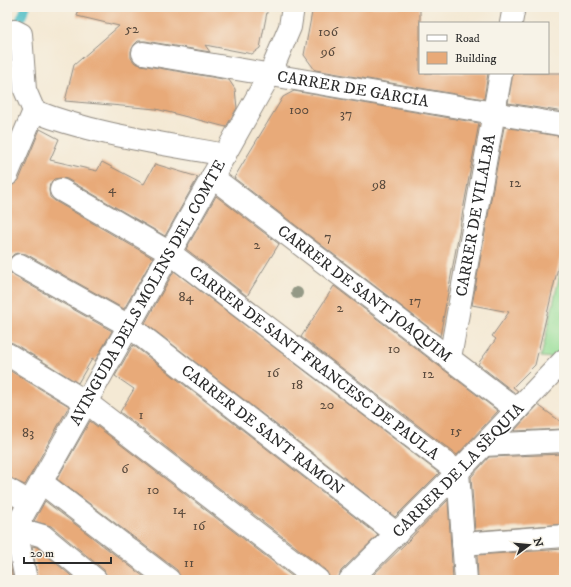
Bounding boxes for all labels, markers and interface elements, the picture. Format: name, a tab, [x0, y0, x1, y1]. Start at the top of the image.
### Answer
house number: 52	[125, 20, 139, 38]
legend	[419, 22, 549, 74]
house number: 106	[318, 23, 339, 41]
text: Road	[455, 31, 480, 46]
house number: 96	[320, 43, 336, 61]
text: Building	[455, 51, 496, 66]
street label: CARRER DE GARCIA	[276, 66, 431, 112]
house number: 100	[289, 101, 309, 119]
house number: 37	[340, 105, 352, 123]
street label: CARRER DE VILALBA	[451, 132, 500, 298]
street label: AVINGUDA DELS MOLINS DEL COMTE	[65, 156, 230, 429]
house number: 12	[509, 174, 521, 192]
house number: 98	[371, 176, 386, 194]
house number: 4	[108, 180, 117, 198]
street label: CARRER DE SANT JOAQUIM	[273, 221, 456, 367]
house number: 7	[324, 228, 332, 246]
house number: 2	[254, 236, 261, 254]
street label: CARRER DE SANT FRANCESC DE PAULA	[185, 261, 444, 465]
house number: 84	[178, 288, 194, 306]
house number: 17	[409, 292, 421, 310]
house number: 2	[337, 299, 344, 317]
house number: 10	[388, 340, 400, 358]
street label: CARRER DE SANT RAMON	[177, 360, 348, 499]
house number: 16	[267, 364, 280, 382]
house number: 12	[422, 365, 434, 383]
house number: 18	[291, 376, 303, 394]
house number: 20	[320, 396, 334, 414]
street label: CARRER DE LA SÈQUIA	[388, 398, 529, 542]
house number: 1	[138, 406, 144, 424]
house number: 15	[450, 422, 462, 440]
house number: 83	[22, 424, 34, 442]
house number: 6	[121, 460, 129, 478]
house number: 10	[147, 481, 159, 499]
house number: 14	[172, 501, 187, 519]
house number: 16	[193, 517, 206, 535]
north arrow	[509, 525, 549, 565]
text: N	[530, 536, 546, 549]
scale bar	[24, 539, 111, 565]
text: 20 m	[30, 546, 54, 561]
house number: 11	[184, 554, 194, 572]

